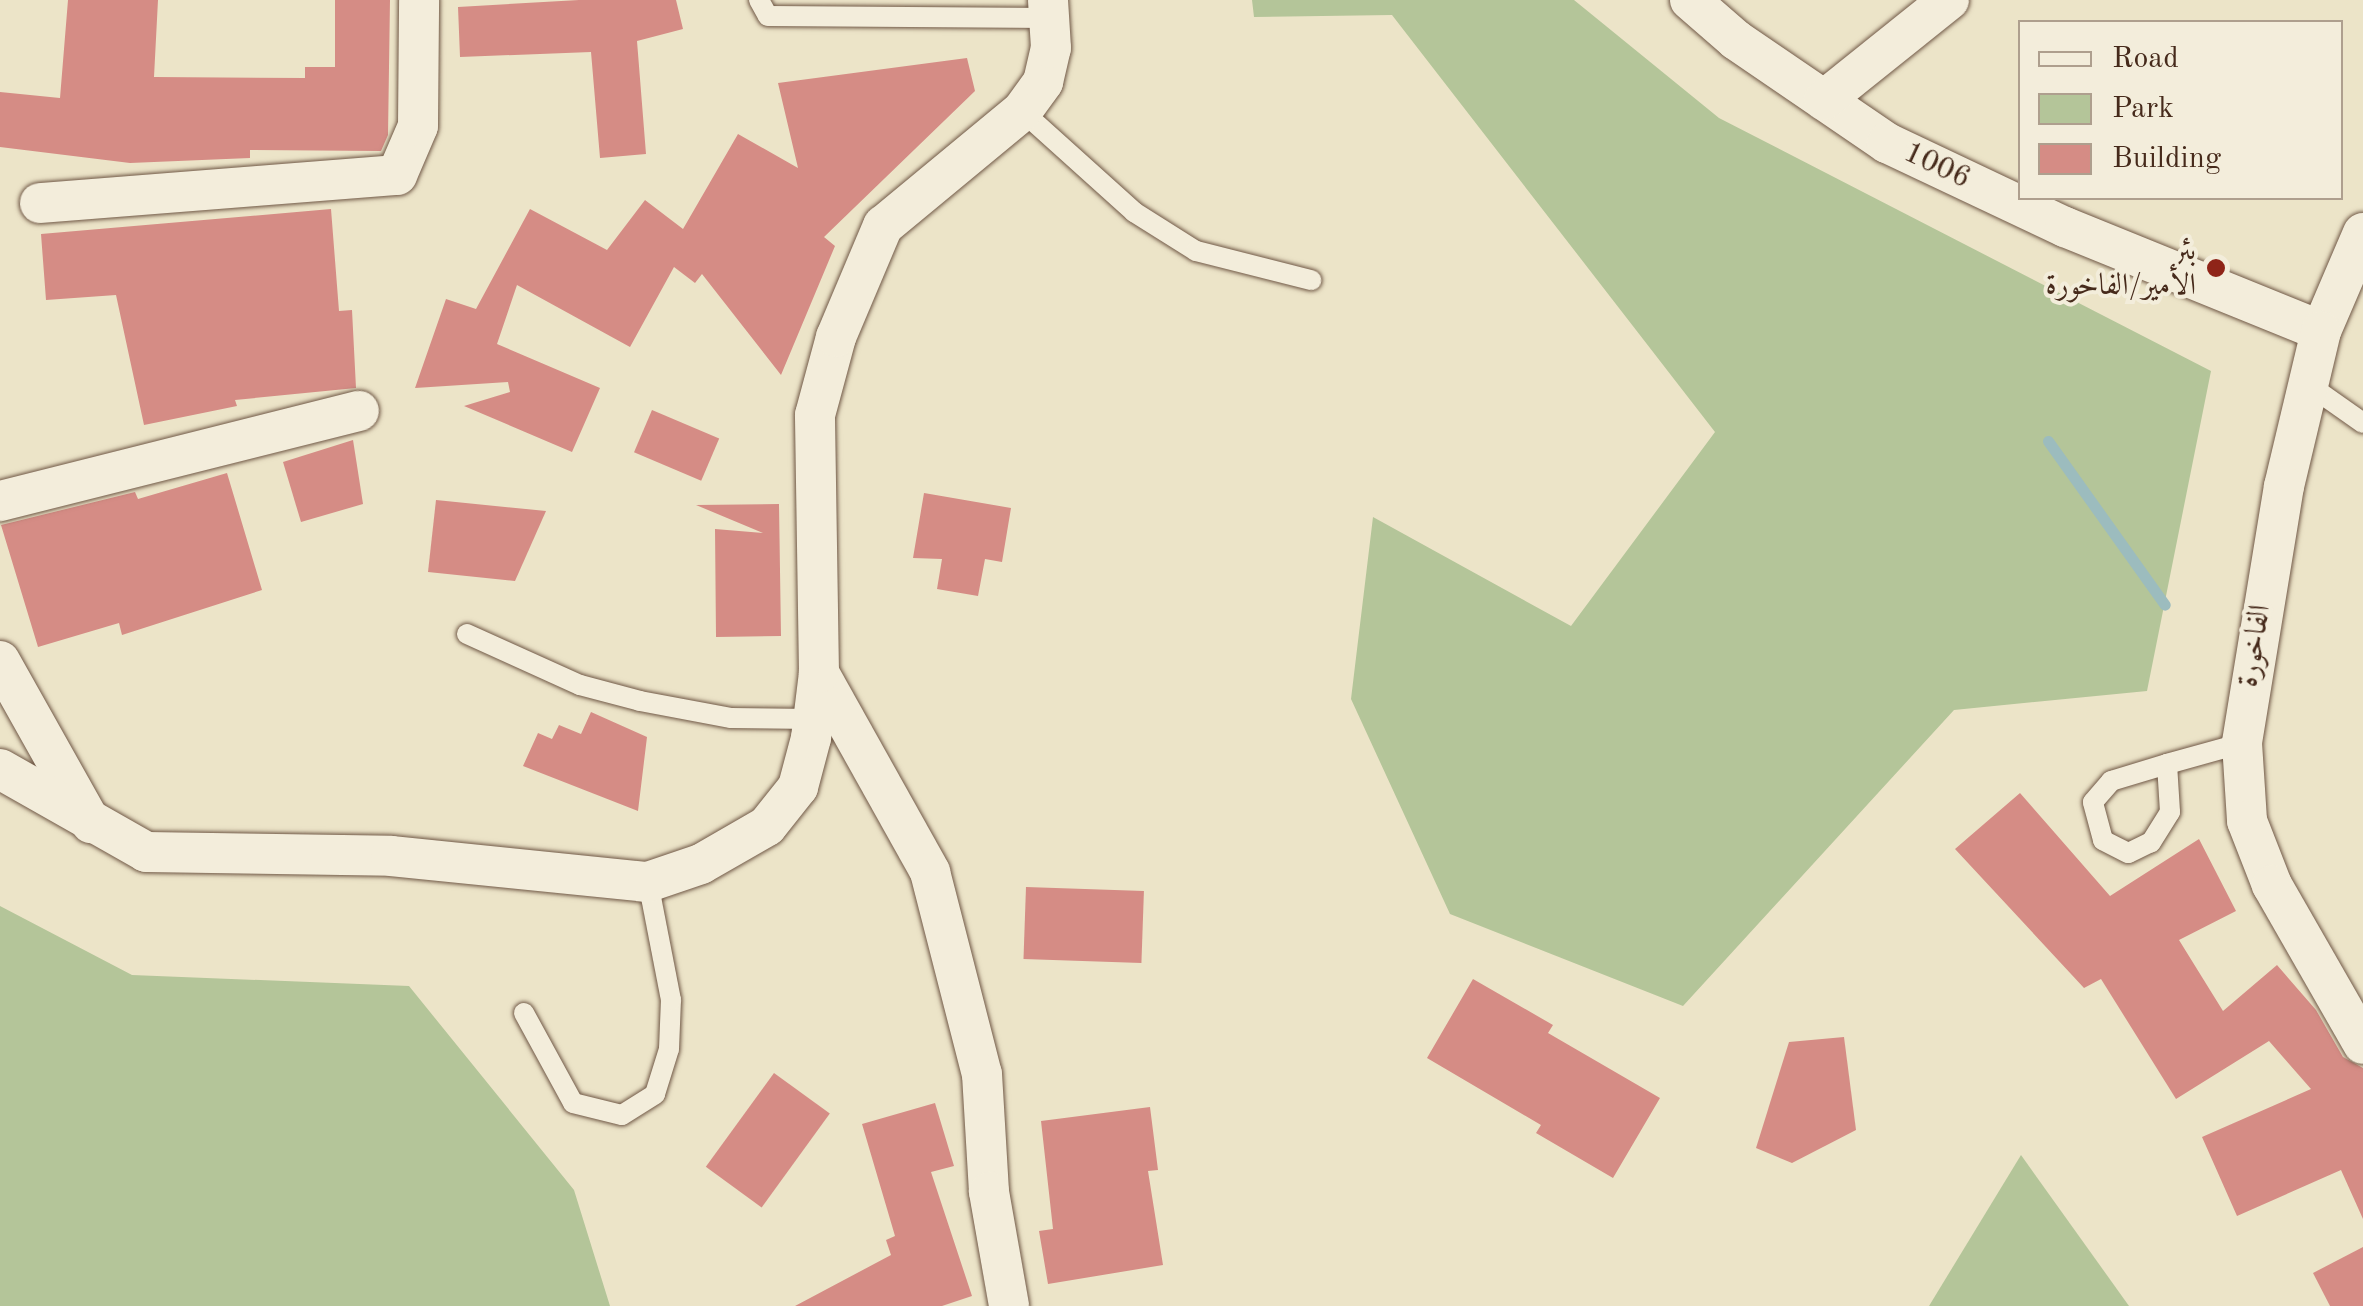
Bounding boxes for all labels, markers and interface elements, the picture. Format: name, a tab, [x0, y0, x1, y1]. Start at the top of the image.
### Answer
legend	[2018, 20, 2343, 200]
text: Road	[2112, 44, 2179, 74]
text: Park	[2112, 94, 2174, 124]
street label: 1006	[1898, 135, 1976, 197]
text: Building	[2112, 144, 2221, 174]
place label: بئر الأمير/الفاخورة	[2046, 233, 2196, 304]
marker: بئر الأمير/الفاخورة	[2205, 257, 2227, 279]
street label: الفاخورة	[2231, 602, 2279, 690]

